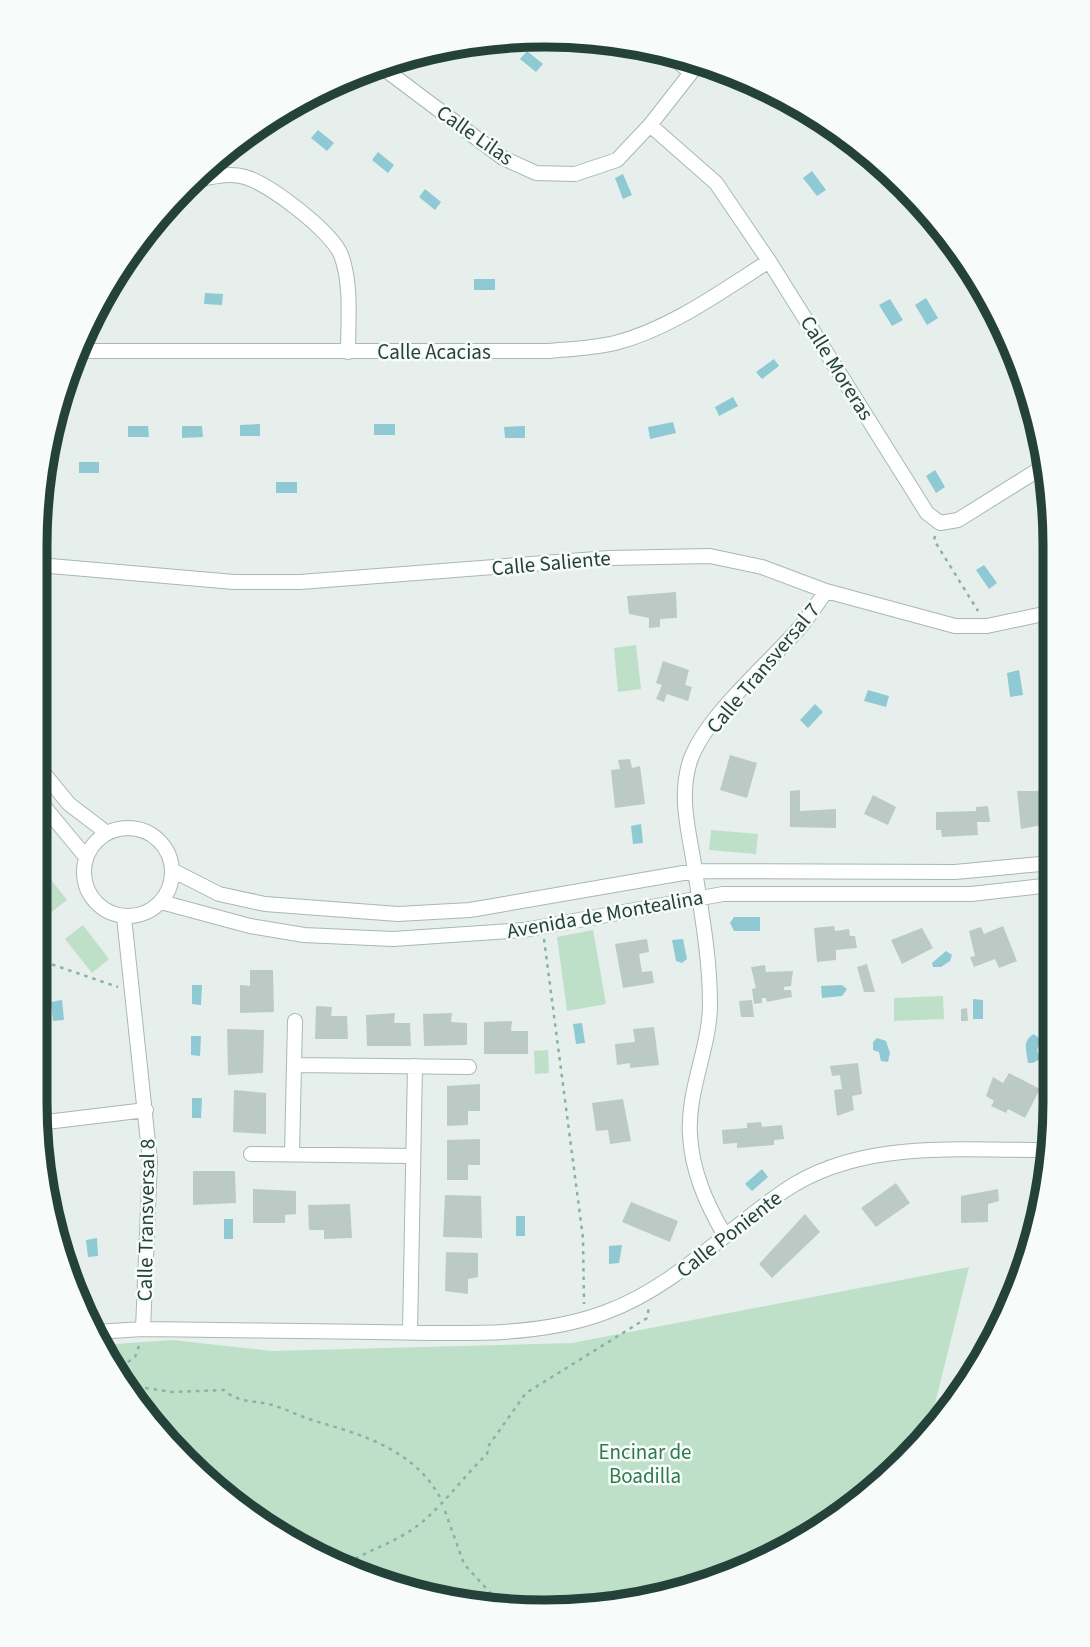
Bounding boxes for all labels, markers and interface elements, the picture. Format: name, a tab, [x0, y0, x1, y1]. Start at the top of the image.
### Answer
street label: Calle Lilas	[430, 97, 520, 173]
street label: Calle Moreras	[793, 310, 881, 426]
street label: Calle Acacias	[377, 337, 491, 367]
street label: Calle Saliente	[490, 543, 612, 583]
street label: Calle Transversal 7	[699, 596, 827, 740]
street label: Avenida de Montealina	[504, 882, 706, 946]
street label: Calle Transversal 8	[130, 1138, 162, 1302]
street label: Calle Poniente	[670, 1183, 788, 1285]
park label: Encinar de Boadilla	[599, 1437, 691, 1491]

